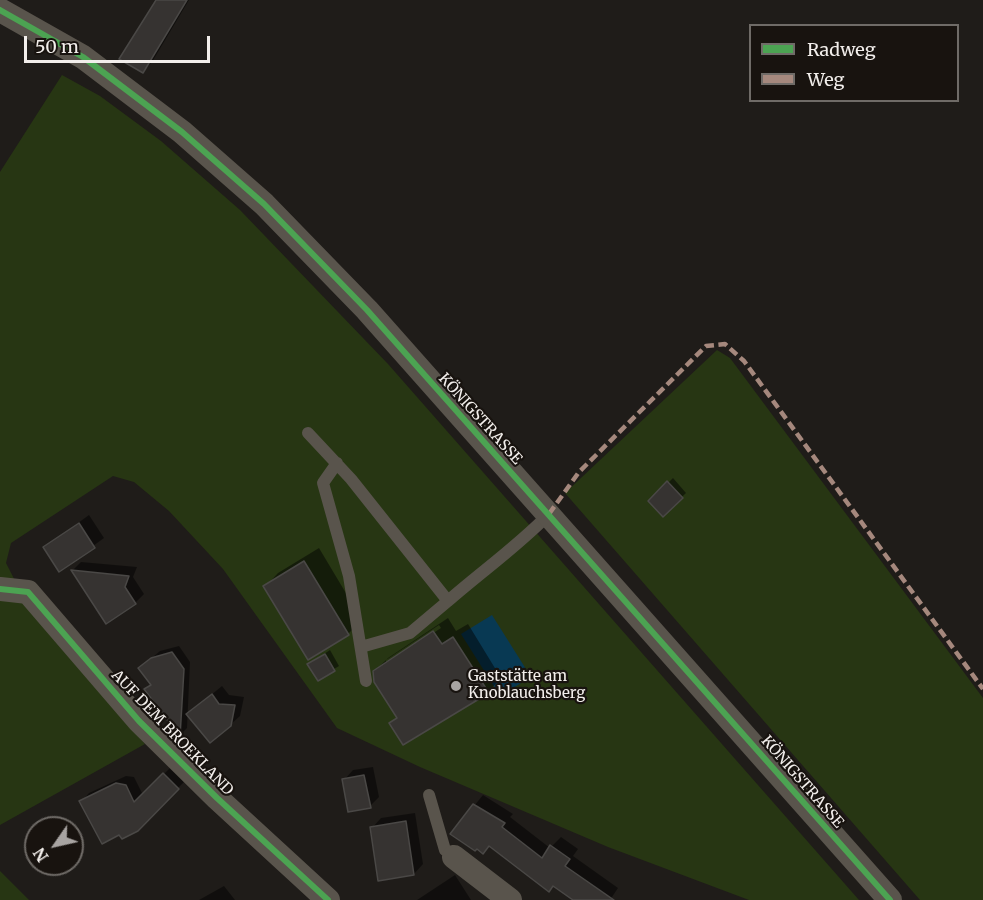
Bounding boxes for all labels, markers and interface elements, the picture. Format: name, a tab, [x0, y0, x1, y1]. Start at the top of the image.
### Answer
scale bar	[27, 24, 213, 62]
legend	[749, 24, 959, 102]
text: 50 m	[35, 35, 79, 58]
text: Radweg	[807, 38, 876, 61]
text: Weg	[807, 68, 844, 91]
street label: KÖNIGSTRASSE	[434, 370, 526, 468]
street label: AUF DEM BROEKLAND	[107, 667, 237, 799]
place label: Gaststätte am Knoblauchsberg	[468, 668, 585, 703]
marker: Gaststätte am Knoblauchsberg	[449, 679, 463, 693]
street label: KÖNIGSTRASSE	[757, 732, 847, 832]
north arrow	[24, 816, 84, 876]
text: N	[29, 844, 53, 866]

